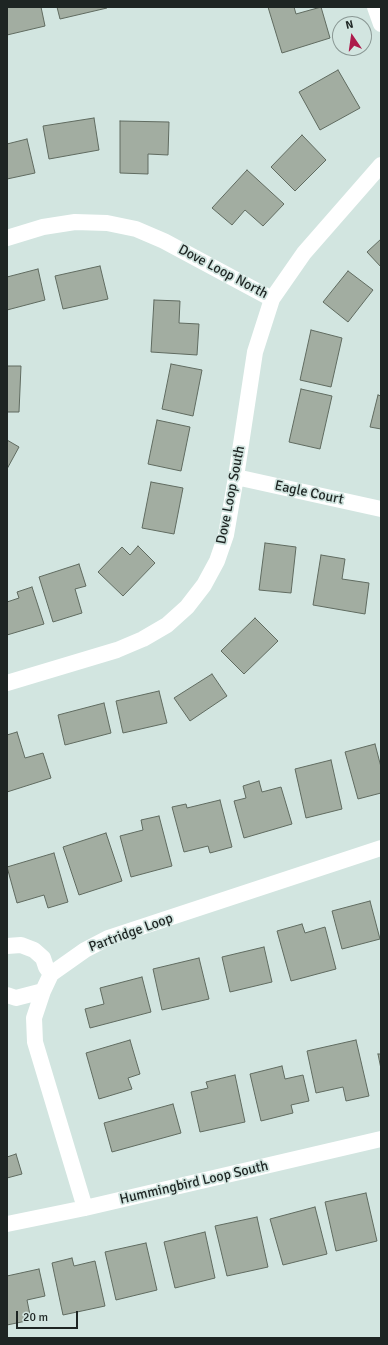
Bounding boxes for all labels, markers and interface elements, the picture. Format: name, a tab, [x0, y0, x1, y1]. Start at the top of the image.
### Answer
north arrow	[332, 16, 372, 56]
text: N	[344, 18, 355, 32]
street label: Dove Loop North	[175, 241, 271, 303]
street label: Dove Loop South	[213, 444, 249, 546]
street label: Eagle Court	[273, 478, 345, 508]
street label: Partridge Loop	[87, 910, 175, 956]
street label: Hummingbird Loop South	[118, 1158, 270, 1208]
scale bar	[18, 1303, 80, 1329]
text: 20 m	[23, 1310, 48, 1325]

